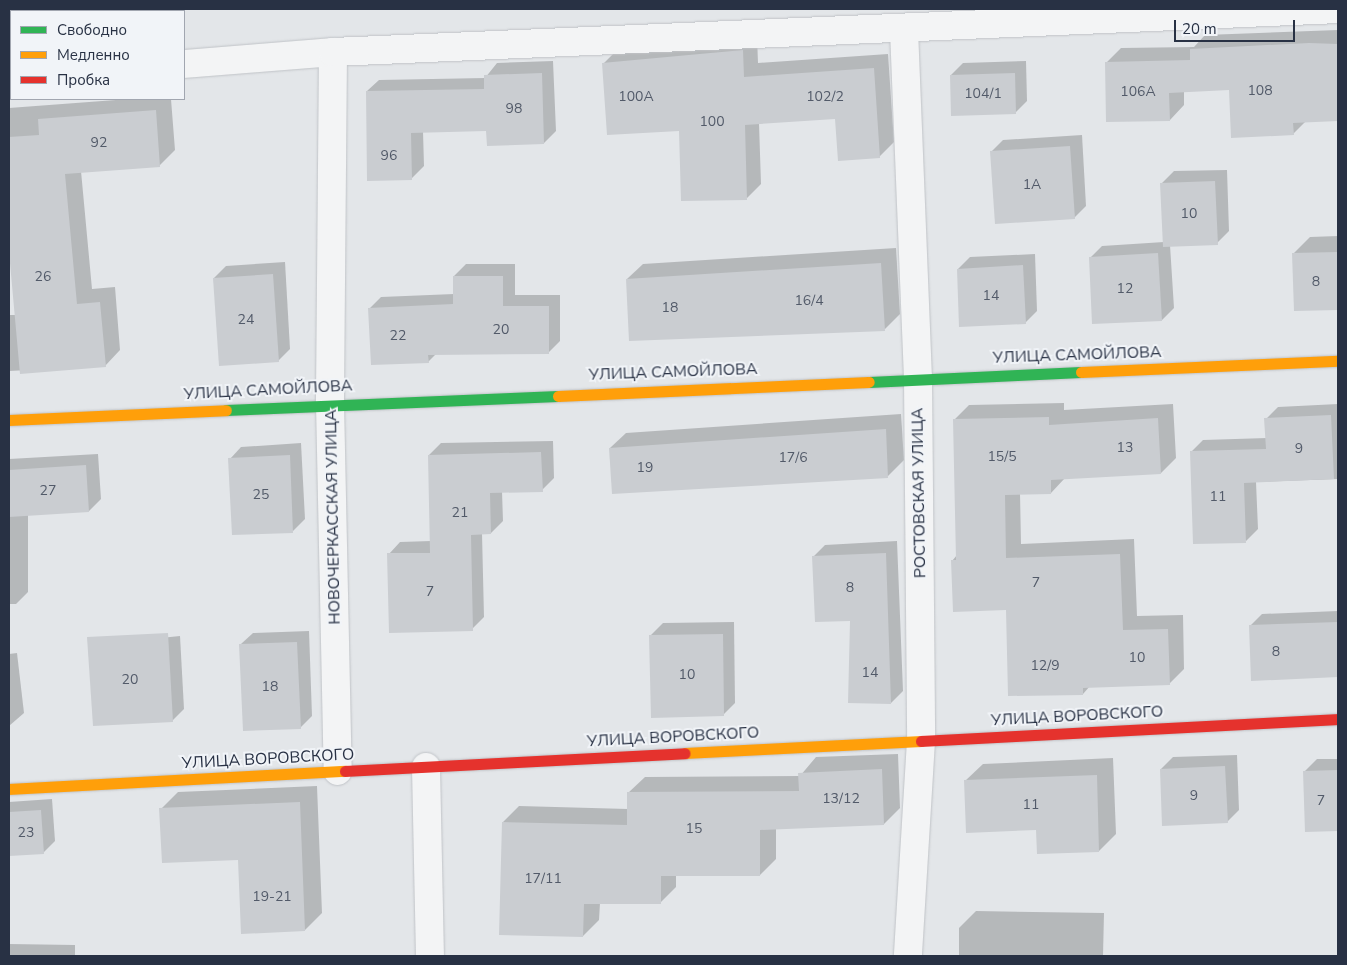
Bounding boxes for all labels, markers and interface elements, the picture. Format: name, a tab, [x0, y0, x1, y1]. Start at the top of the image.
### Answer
legend	[10, 10, 185, 100]
scale bar	[1177, 10, 1298, 42]
text: 20 m	[1182, 19, 1217, 39]
text: Свободно	[57, 20, 127, 40]
text: Медленно	[57, 45, 130, 65]
text: Пробка	[57, 70, 110, 90]
house number: 108	[1247, 83, 1273, 99]
house number: 106А	[1120, 84, 1156, 100]
house number: 104/1	[964, 86, 1002, 102]
house number: 100А	[618, 89, 654, 105]
house number: 102/2	[806, 89, 844, 105]
house number: 98	[506, 101, 522, 117]
house number: 100	[699, 114, 725, 130]
house number: 92	[91, 135, 107, 151]
house number: 96	[381, 148, 397, 164]
house number: 1А	[1023, 177, 1041, 193]
house number: 10	[1181, 206, 1197, 222]
house number: 26	[35, 269, 51, 285]
house number: 8	[1312, 274, 1320, 290]
house number: 12	[1117, 281, 1133, 297]
house number: 14	[983, 288, 999, 304]
house number: 16/4	[794, 293, 824, 309]
house number: 18	[662, 300, 678, 316]
house number: 24	[238, 312, 254, 328]
house number: 20	[493, 322, 509, 338]
house number: 22	[390, 328, 406, 344]
street label: УЛИЦА САМОЙЛОВА	[992, 342, 1162, 368]
street label: УЛИЦА САМОЙЛОВА	[588, 359, 758, 385]
street label: УЛИЦА САМОЙЛОВА	[183, 376, 353, 404]
street label: РОСТОВСКАЯ УЛИЦА	[908, 408, 930, 578]
street label: НОВОЧЕРКАССКАЯ УЛИЦА	[322, 409, 344, 625]
house number: 13	[1117, 440, 1133, 456]
house number: 9	[1295, 441, 1303, 457]
house number: 15/5	[987, 449, 1017, 465]
house number: 17/6	[778, 450, 808, 466]
house number: 19	[637, 460, 653, 476]
house number: 27	[40, 483, 56, 499]
house number: 25	[253, 487, 269, 503]
house number: 11	[1210, 489, 1226, 505]
house number: 21	[452, 505, 468, 521]
house number: 7	[1032, 575, 1040, 591]
house number: 8	[846, 580, 854, 596]
house number: 7	[426, 584, 434, 600]
house number: 8	[1272, 644, 1280, 660]
house number: 10	[1129, 650, 1145, 666]
house number: 12/9	[1030, 658, 1060, 674]
house number: 14	[862, 665, 878, 681]
house number: 10	[679, 667, 695, 683]
house number: 20	[122, 672, 138, 688]
house number: 18	[262, 679, 278, 695]
street label: УЛИЦА ВОРОВСКОГО	[990, 702, 1164, 730]
street label: УЛИЦА ВОРОВСКОГО	[586, 723, 760, 751]
street label: УЛИЦА ВОРОВСКОГО	[181, 745, 355, 773]
house number: 9	[1190, 788, 1198, 804]
house number: 13/12	[822, 791, 860, 807]
house number: 7	[1317, 793, 1325, 809]
house number: 11	[1023, 797, 1039, 813]
house number: 15	[686, 821, 702, 837]
house number: 23	[18, 825, 34, 841]
house number: 17/11	[524, 871, 562, 887]
house number: 19-21	[252, 889, 292, 905]

